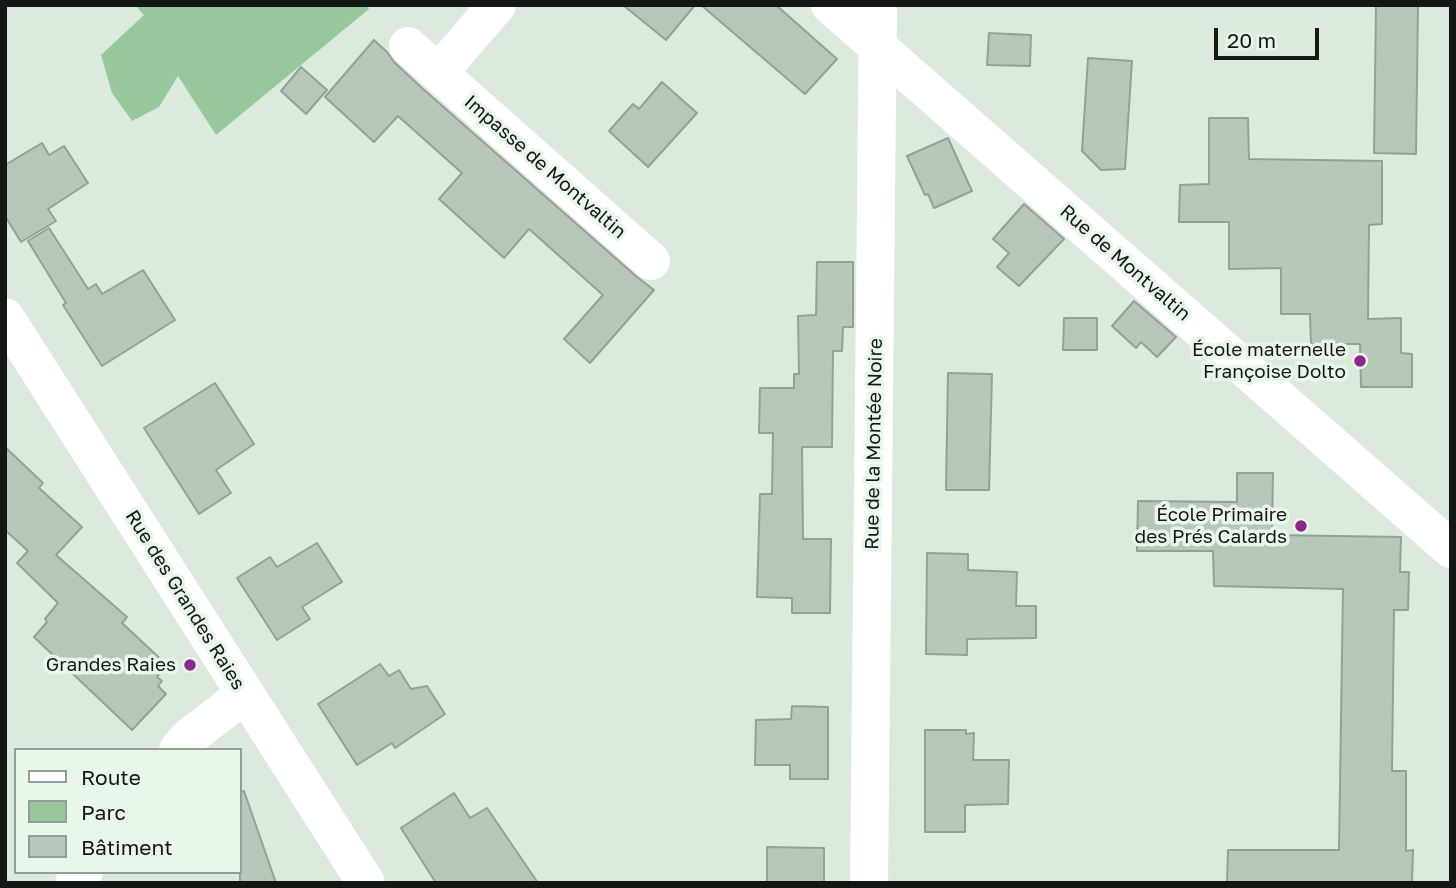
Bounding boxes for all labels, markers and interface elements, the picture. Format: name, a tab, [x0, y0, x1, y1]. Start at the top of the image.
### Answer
scale bar	[1218, 14, 1323, 58]
text: 20 m	[1227, 27, 1276, 53]
street label: Impasse de Montvaltin	[460, 91, 630, 243]
street label: Rue de Montvaltin	[1055, 200, 1195, 326]
street label: Rue de la Montée Noire	[861, 338, 887, 550]
place label: École maternelle Françoise Dolto	[1192, 339, 1346, 383]
marker: École maternelle Françoise Dolto	[1352, 353, 1368, 369]
place label: École Primaire des Prés Calards	[1135, 504, 1287, 548]
street label: Rue des Grandes Raies	[120, 506, 250, 694]
marker: École Primaire des Prés Calards	[1293, 518, 1309, 534]
place label: Grandes Raies	[46, 654, 176, 676]
marker: Grandes Raies	[182, 657, 198, 673]
legend	[14, 748, 242, 874]
text: Route	[81, 764, 141, 790]
text: Parc	[81, 799, 126, 825]
text: Bâtiment	[81, 834, 173, 860]

